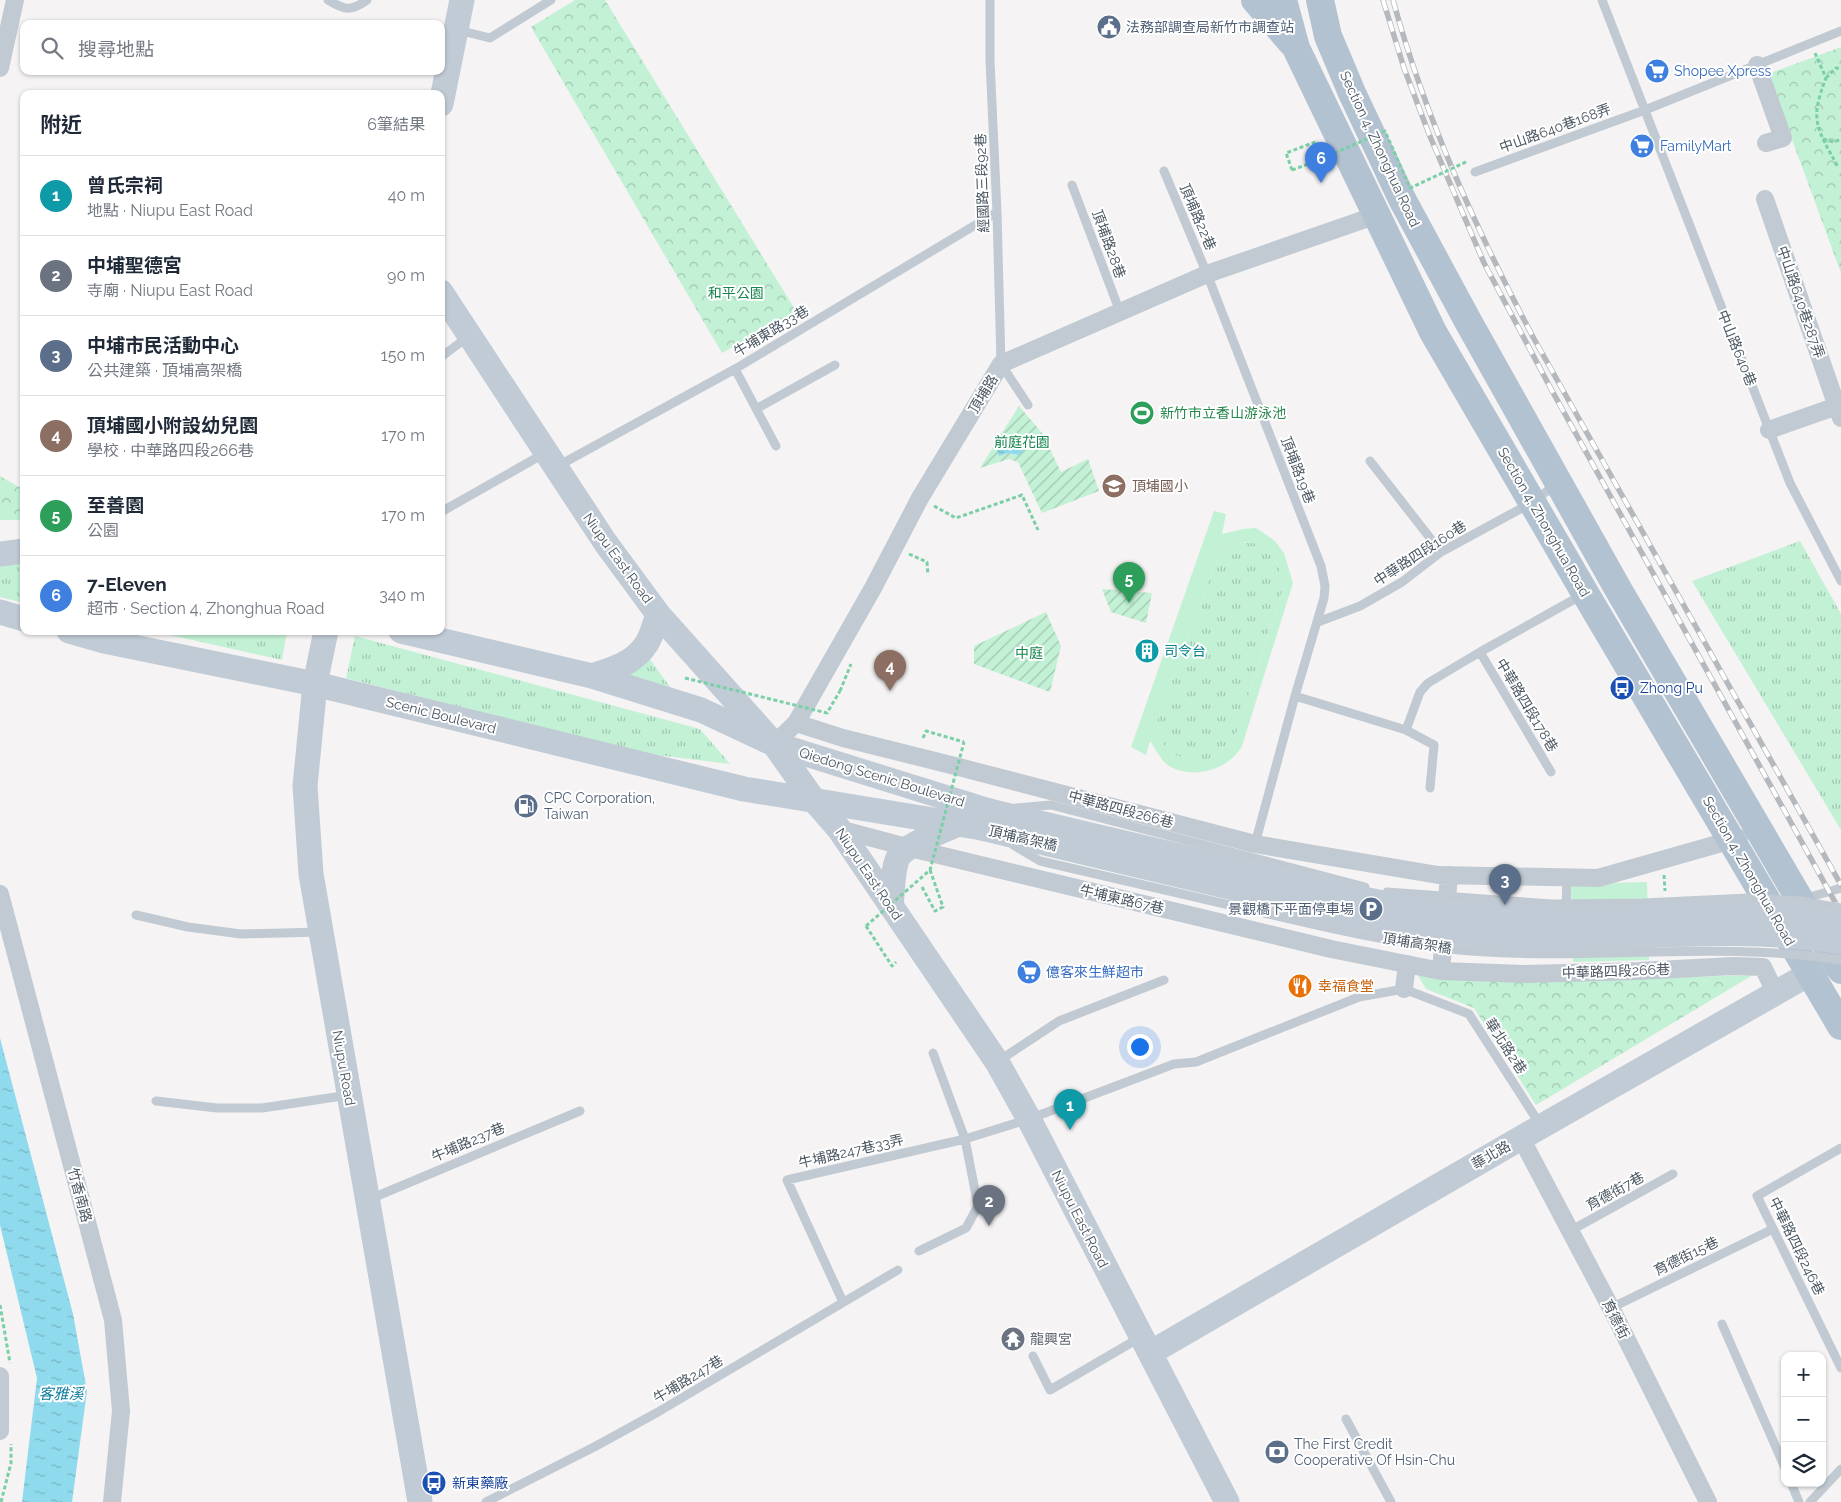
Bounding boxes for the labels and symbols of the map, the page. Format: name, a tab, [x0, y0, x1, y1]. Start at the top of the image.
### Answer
public building icon: 法務部調查局新竹市調查站	[1096, 14, 1122, 40]
place label: 法務部調查局新竹市調查站	[1126, 19, 1294, 35]
supermarket icon: Shopee Xpress	[1644, 58, 1670, 84]
place label: Shopee Xpress	[1674, 63, 1772, 79]
street label: Section 4, Zhonghua Road	[1337, 69, 1423, 229]
street label: 中山路640巷168弄	[1497, 100, 1613, 156]
street label: 經國路三段92巷	[972, 133, 992, 233]
supermarket icon: FamilyMart	[1629, 133, 1655, 159]
place label: FamilyMart	[1660, 138, 1732, 154]
pin: 6	[1305, 142, 1337, 183]
street label: 頂埔路22巷	[1177, 181, 1219, 253]
street label: 頂埔路28巷	[1089, 208, 1129, 280]
street label: 中山路640巷287弄	[1774, 244, 1828, 360]
park label: 和平公園	[708, 285, 764, 301]
street label: 牛埔東路33巷	[730, 302, 812, 360]
street label: 中山路640巷	[1714, 308, 1760, 388]
street label: 頂埔路	[965, 372, 1001, 416]
sports icon: 新竹市立香山游泳池	[1129, 400, 1155, 426]
place label: 新竹市立香山游泳池	[1160, 405, 1286, 421]
park label: 前庭花園	[994, 434, 1050, 450]
street label: 頂埔路19巷	[1278, 434, 1318, 506]
street label: Section 4, Zhonghua Road	[1495, 444, 1593, 600]
school or university icon: 頂埔國小	[1101, 473, 1127, 499]
place label: 頂埔國小	[1132, 478, 1188, 494]
street label: Niupu East Road	[580, 510, 656, 606]
street label: 中華路四段160巷	[1371, 517, 1469, 589]
pin: 5	[1113, 562, 1145, 603]
building icon: 司令台	[1134, 638, 1160, 664]
place label: 司令台	[1164, 643, 1206, 659]
park label: 中庭	[1015, 645, 1043, 661]
pin: 4	[874, 650, 906, 691]
street label: 中華路四段178巷	[1493, 656, 1561, 754]
bus stop icon: Zhong Pu	[1609, 675, 1635, 701]
place label: Zhong Pu	[1640, 680, 1703, 696]
street label: Scenic Boulevard	[384, 694, 498, 736]
street label: Qiedong Scenic Boulevard	[797, 744, 967, 810]
street label: 中華路四段266巷	[1067, 787, 1175, 831]
place label: CPC Corporation, Taiwan	[544, 790, 655, 822]
fuel station icon: CPC Corporation, Taiwan	[513, 793, 539, 819]
street label: Section 4, Zhonghua Road	[1700, 793, 1798, 949]
street label: 頂埔高架橋	[987, 822, 1059, 854]
street label: Niupu East Road	[832, 825, 906, 923]
pin: 3	[1489, 864, 1521, 905]
street label: 牛埔東路67巷	[1078, 882, 1166, 916]
parking icon: 景觀橋下平面停車場	[1358, 896, 1384, 922]
place label: 景觀橋下平面停車場	[1228, 901, 1354, 917]
street label: 頂埔高架橋	[1381, 930, 1453, 956]
supermarket icon: 億客來生鮮超市	[1016, 959, 1042, 985]
street label: 中華路四段266巷	[1562, 961, 1670, 981]
place label: 億客來生鮮超市	[1046, 964, 1144, 980]
restaurant icon: 幸福食堂	[1287, 973, 1313, 999]
place label: 幸福食堂	[1318, 978, 1374, 994]
street label: 華北路2巷	[1482, 1015, 1530, 1077]
street label: Niupu Road	[329, 1029, 359, 1107]
your location	[1127, 1034, 1153, 1060]
pin: 1	[1054, 1089, 1086, 1130]
street label: 牛埔路237巷	[429, 1119, 507, 1165]
street label: 牛埔路247巷33弄	[797, 1131, 905, 1171]
street label: 華北路	[1469, 1138, 1513, 1172]
street label: 竹香南路	[65, 1166, 95, 1224]
street label: Niupu East Road	[1048, 1168, 1112, 1270]
street label: 育德街7巷	[1583, 1169, 1647, 1213]
pin: 2	[973, 1185, 1005, 1226]
street label: 中華路四段246巷	[1766, 1194, 1828, 1298]
street label: 育德街15巷	[1651, 1234, 1721, 1278]
street label: 育德街	[1599, 1297, 1633, 1341]
temple icon: 龍興宮	[1000, 1326, 1026, 1352]
place label: 龍興宮	[1030, 1331, 1072, 1347]
street label: 牛埔路247巷	[650, 1352, 726, 1406]
water label: 客雅溪	[38, 1385, 85, 1403]
place label: The First Credit Cooperative Of Hsin-Chu	[1294, 1436, 1455, 1468]
bank icon: The First Credit Cooperative Of Hsin-Chu	[1264, 1439, 1290, 1465]
bus stop icon: 新東藥廠	[421, 1470, 447, 1496]
place label: 新東藥廠	[452, 1475, 508, 1491]

